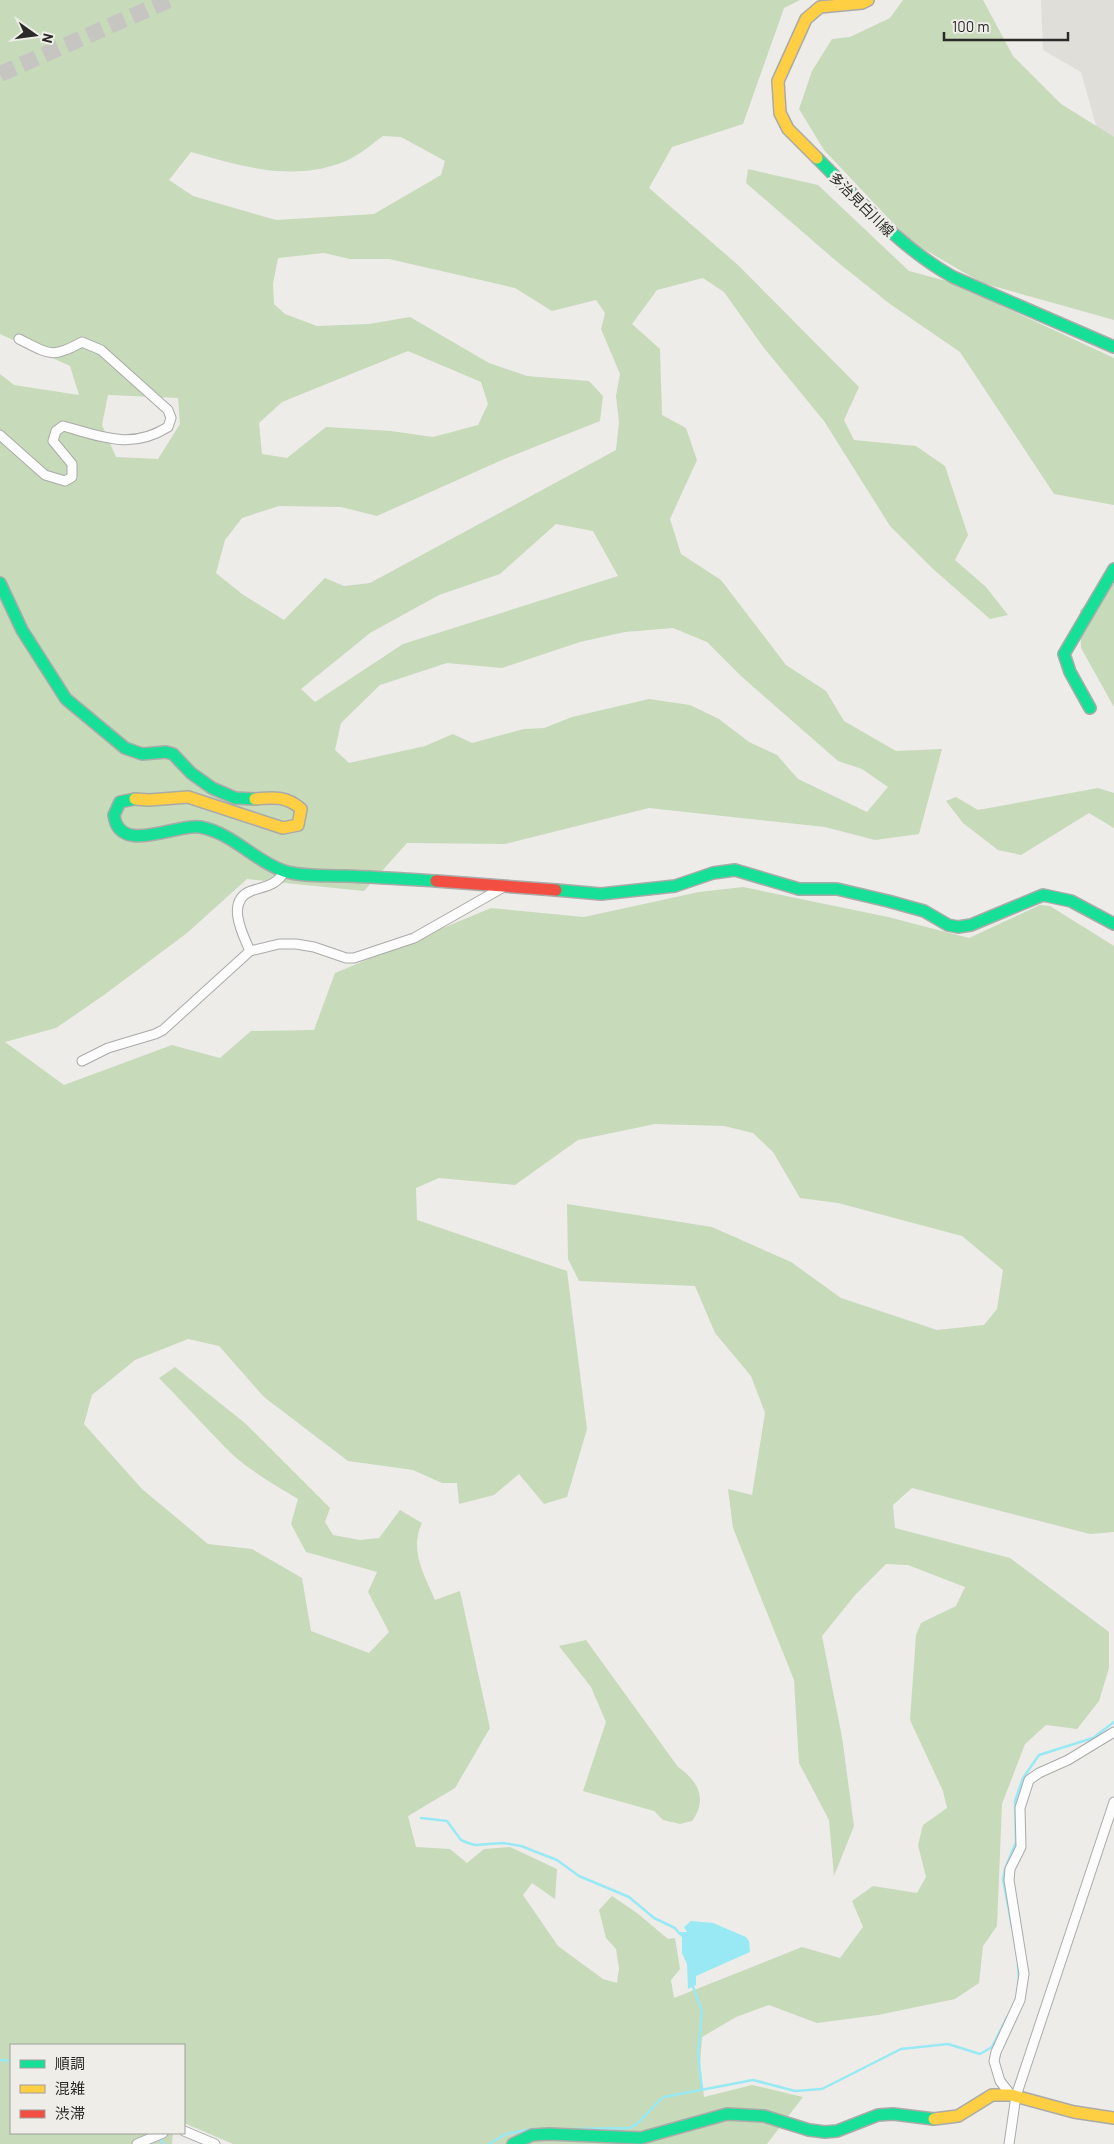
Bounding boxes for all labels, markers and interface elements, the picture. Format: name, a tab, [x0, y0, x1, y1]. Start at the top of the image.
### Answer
north arrow	[10, 10, 60, 60]
scale bar	[944, 10, 1068, 42]
text: 100 m	[952, 17, 990, 35]
text: N	[39, 32, 57, 45]
street label: 多治見白川線	[826, 168, 898, 240]
legend	[10, 2044, 185, 2134]
text: 順調	[55, 2054, 85, 2072]
text: 混雑	[55, 2079, 85, 2097]
text: 渋滞	[55, 2104, 85, 2122]

